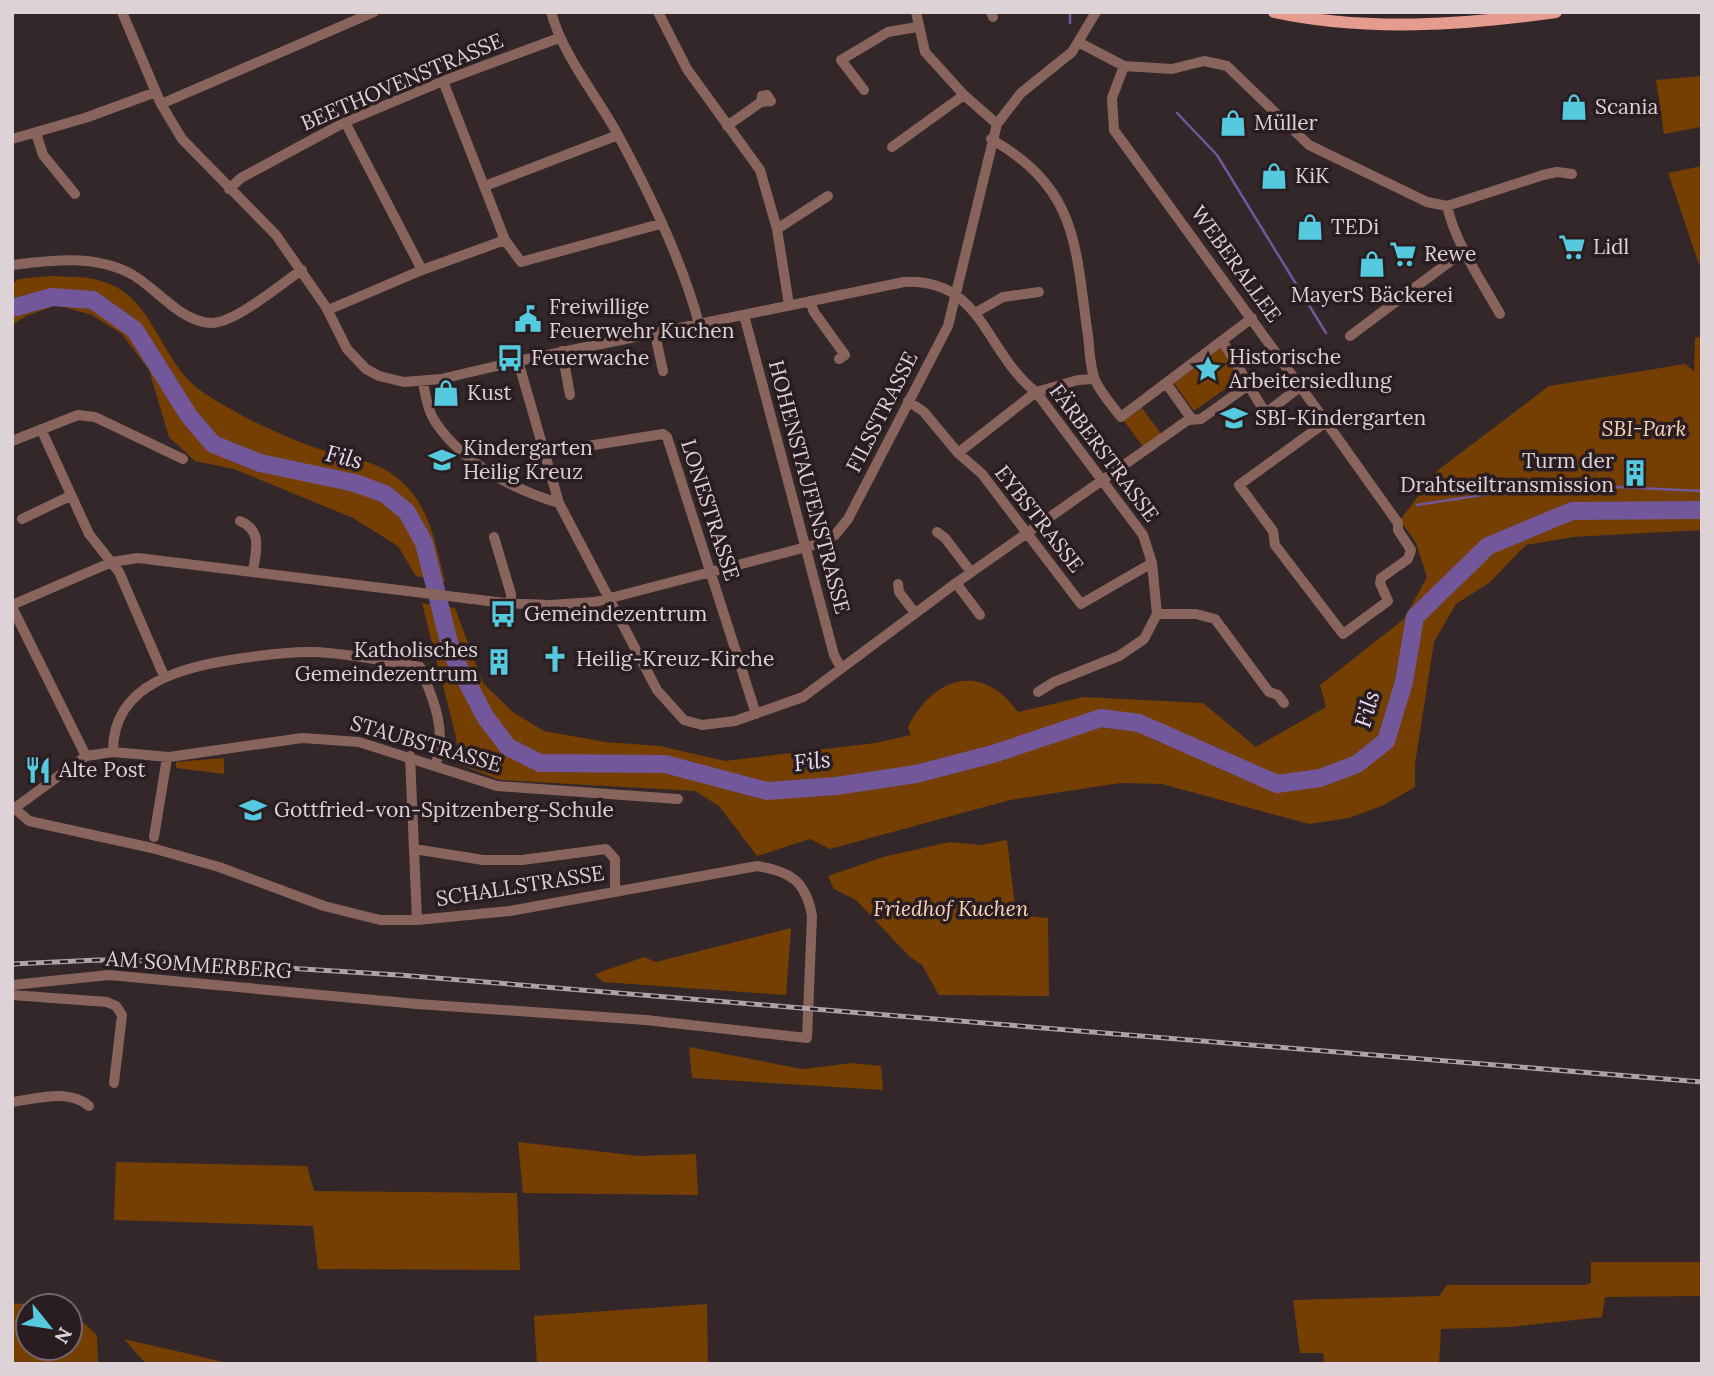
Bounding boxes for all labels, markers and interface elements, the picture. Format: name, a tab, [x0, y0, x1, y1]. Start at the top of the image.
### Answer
street label: BEETHOVENSTRASSE	[296, 27, 507, 136]
shop icon: Scania	[1559, 92, 1589, 122]
place label: Scania	[1595, 93, 1659, 120]
shop icon: Müller	[1218, 108, 1248, 138]
place label: Müller	[1254, 109, 1318, 136]
shop icon: KiK	[1259, 161, 1289, 191]
place label: KiK	[1295, 162, 1330, 189]
street label: WEBERALLEE	[1185, 200, 1288, 327]
shop icon: TEDi	[1295, 212, 1325, 242]
place label: TEDi	[1331, 213, 1379, 240]
supermarket icon: Lidl	[1557, 232, 1587, 262]
place label: Lidl	[1593, 233, 1629, 260]
supermarket icon: Rewe	[1388, 239, 1418, 269]
place label: Rewe	[1424, 240, 1476, 267]
shop icon: MayerS Bäckerei	[1357, 249, 1387, 279]
place label: MayerS Bäckerei	[1291, 281, 1453, 308]
place label: Freiwillige Feuerwehr Kuchen	[549, 293, 735, 344]
public building icon: Freiwillige Feuerwehr Kuchen	[513, 304, 543, 334]
bus stop icon: Feuerwache	[495, 343, 525, 373]
place label: Historische Arbeitersiedlung	[1228, 343, 1392, 394]
place label: Feuerwache	[531, 344, 649, 371]
street label: FILSSTRASSE	[840, 347, 924, 477]
place icon: Historische Arbeitersiedlung	[1193, 354, 1223, 384]
street label: HOHENSTAUFENSTRASSE	[763, 357, 856, 617]
shop icon: Kust	[431, 378, 461, 408]
street label: FÄRBERSTRASSE	[1044, 378, 1165, 527]
place label: Kust	[467, 379, 512, 406]
school or university icon: SBI-Kindergarten	[1219, 403, 1249, 433]
place label: SBI-Kindergarten	[1255, 404, 1427, 431]
park label: SBI-Park	[1601, 415, 1687, 442]
place label: Kindergarten Heilig Kreuz	[463, 434, 593, 485]
street label: LONESTRASSE	[675, 436, 746, 584]
water label: Fils	[323, 438, 366, 475]
school or university icon: Kindergarten Heilig Kreuz	[427, 445, 457, 475]
place label: Turm der Drahtseiltransmission	[1400, 447, 1614, 498]
building icon: Turm der Drahtseiltransmission	[1620, 458, 1650, 488]
street label: EYBSTRASSE	[989, 460, 1090, 578]
bus stop icon: Gemeindezentrum	[488, 599, 518, 629]
place label: Gemeindezentrum	[524, 600, 707, 627]
place label: Katholisches Gemeindezentrum	[295, 636, 478, 687]
church icon: Heilig-Kreuz-Kirche	[540, 644, 570, 674]
place label: Heilig-Kreuz-Kirche	[576, 645, 774, 672]
building icon: Katholisches Gemeindezentrum	[484, 647, 514, 677]
water label: Fils	[1347, 687, 1386, 731]
street label: STAUBSTRASSE	[347, 709, 505, 778]
water label: Fils	[792, 744, 832, 777]
restaurant icon: Alte Post	[23, 755, 53, 785]
place label: Alte Post	[58, 756, 146, 783]
school or university icon: Gottfried-von-Spitzenberg-Schule	[238, 795, 268, 825]
place label: Gottfried-von-Spitzenberg-Schule	[274, 796, 614, 823]
street label: SCHALLSTRASSE	[434, 859, 606, 912]
park label: Friedhof Kuchen	[873, 895, 1029, 922]
street label: AM SOMMERBERG	[104, 944, 293, 984]
north arrow	[14, 1292, 84, 1362]
text: N	[50, 1323, 78, 1348]

